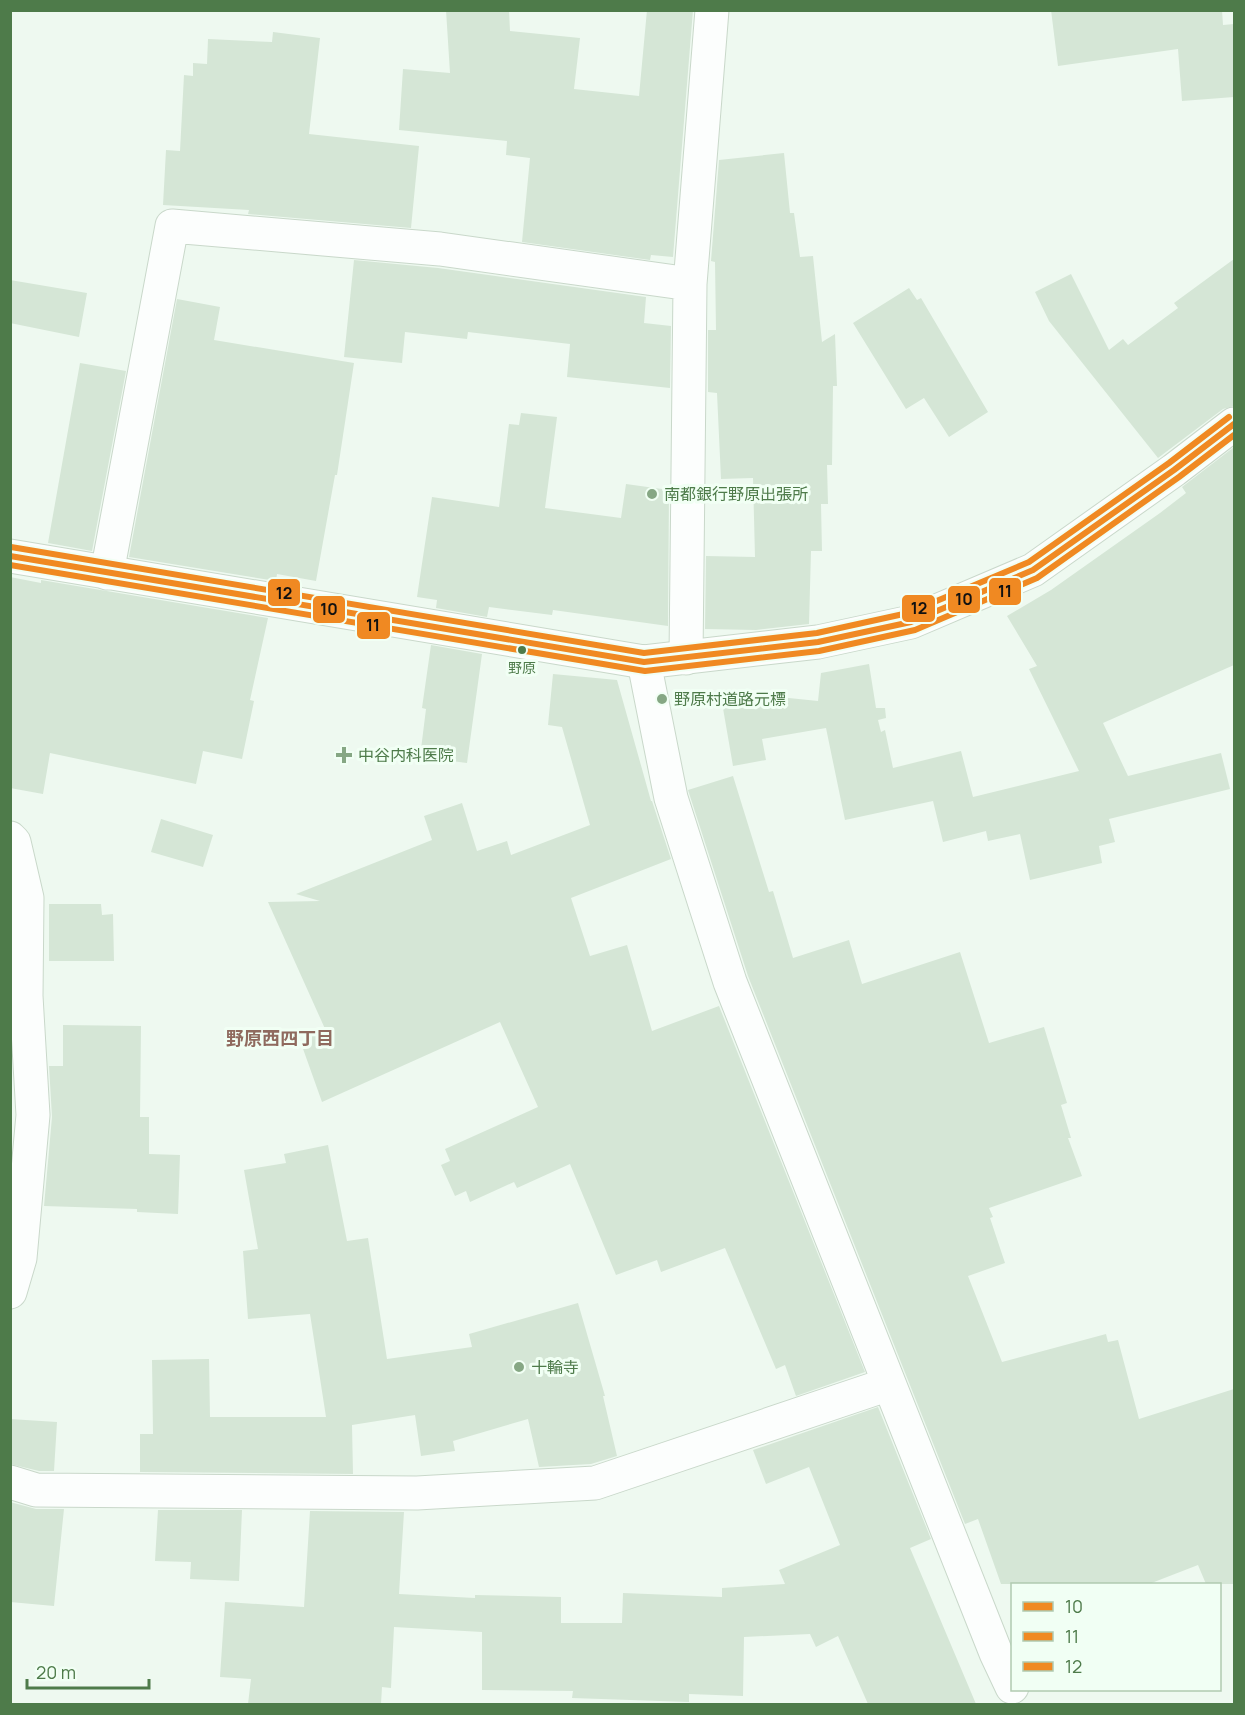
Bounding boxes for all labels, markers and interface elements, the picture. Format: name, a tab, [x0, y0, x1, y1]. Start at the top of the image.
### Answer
place label: 南都銀行野原出張所	[664, 483, 808, 505]
marker: 南都銀行野原出張所	[645, 487, 659, 501]
line badge: 11	[988, 577, 1022, 606]
line badge: 12	[267, 578, 301, 607]
text: 11	[998, 580, 1012, 602]
text: 12	[276, 582, 292, 604]
line badge: 10	[947, 585, 981, 614]
text: 10	[955, 588, 973, 610]
line badge: 12	[901, 594, 936, 623]
line badge: 10	[312, 595, 346, 624]
text: 12	[911, 597, 927, 619]
text: 10	[320, 598, 338, 620]
line badge: 11	[356, 611, 391, 640]
text: 11	[366, 614, 380, 636]
marker: 野原	[516, 644, 528, 656]
place label: 野原	[508, 658, 536, 677]
place label: 野原村道路元標	[674, 688, 786, 710]
marker: 野原村道路元標	[655, 692, 669, 706]
place label: 中谷内科医院	[358, 744, 454, 766]
marker: 中谷内科医院	[335, 746, 353, 764]
district label: 野原西四丁目	[226, 1026, 334, 1050]
place label: 十輪寺	[531, 1356, 579, 1378]
marker: 十輪寺	[512, 1360, 526, 1374]
legend	[1011, 1583, 1221, 1691]
text: 10	[1065, 1594, 1083, 1618]
text: 11	[1065, 1624, 1079, 1648]
scale bar	[27, 1652, 148, 1690]
text: 12	[1065, 1654, 1082, 1678]
text: 20 m	[36, 1660, 76, 1684]

